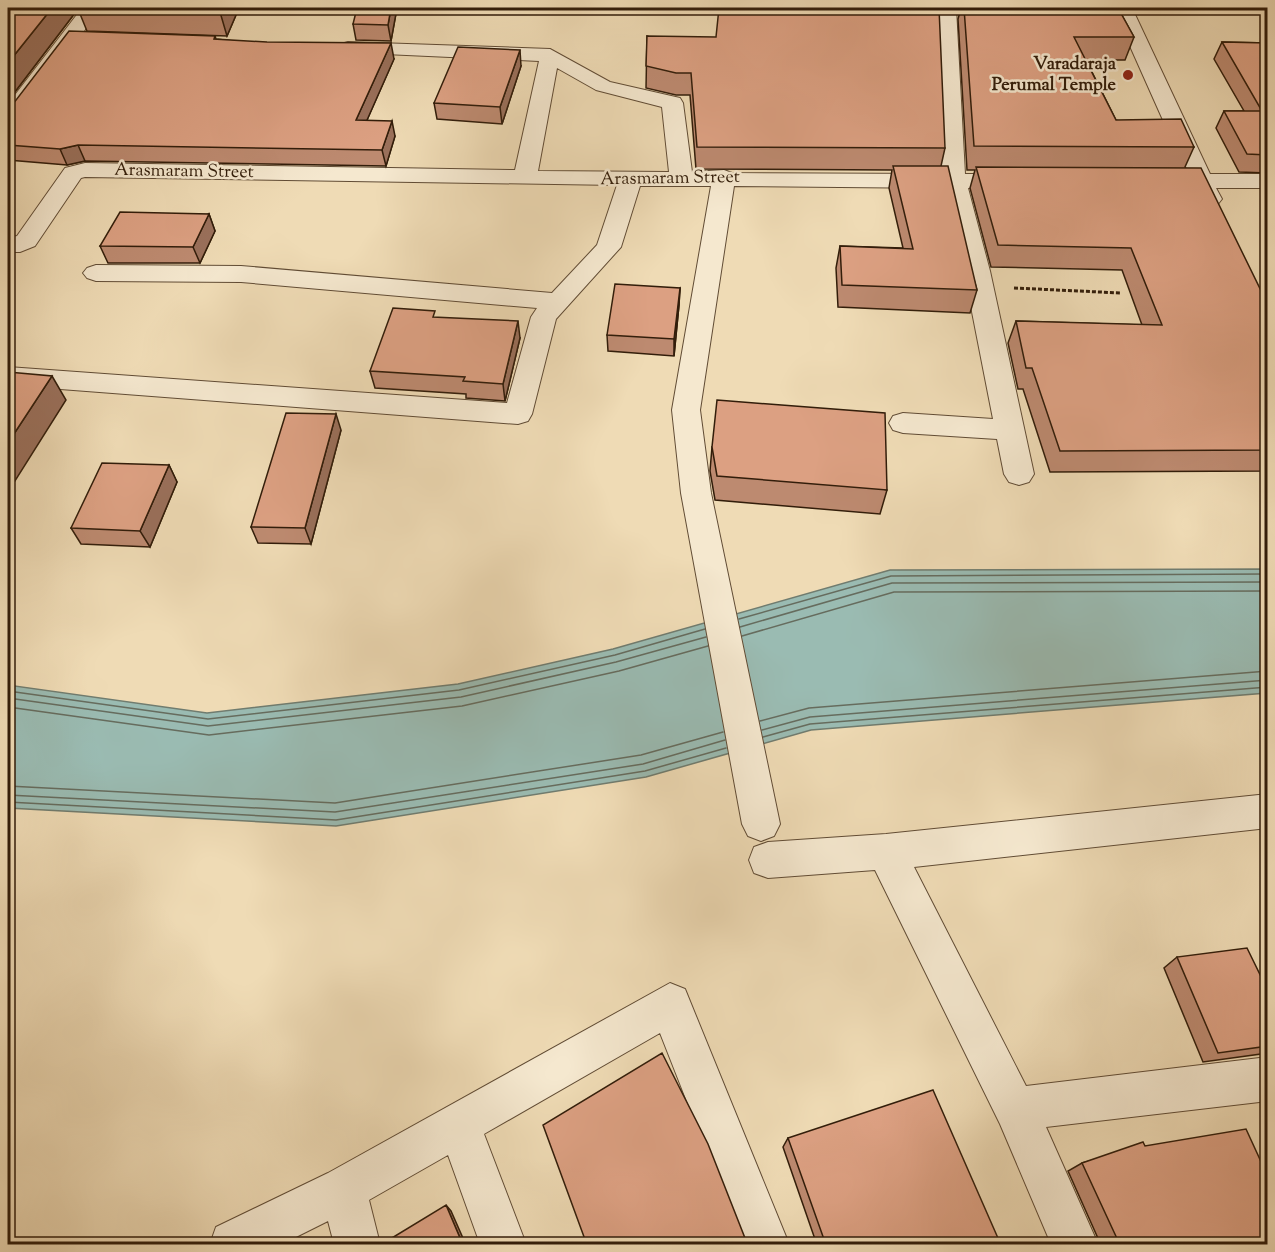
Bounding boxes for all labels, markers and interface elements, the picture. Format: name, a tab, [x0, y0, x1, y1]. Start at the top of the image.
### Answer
place label: Varadaraja Perumal Temple	[992, 52, 1117, 99]
marker: Varadaraja Perumal Temple	[1121, 68, 1135, 82]
street label: Arasmaram Street	[114, 158, 254, 186]
street label: Arasmaram Street	[600, 165, 740, 193]

